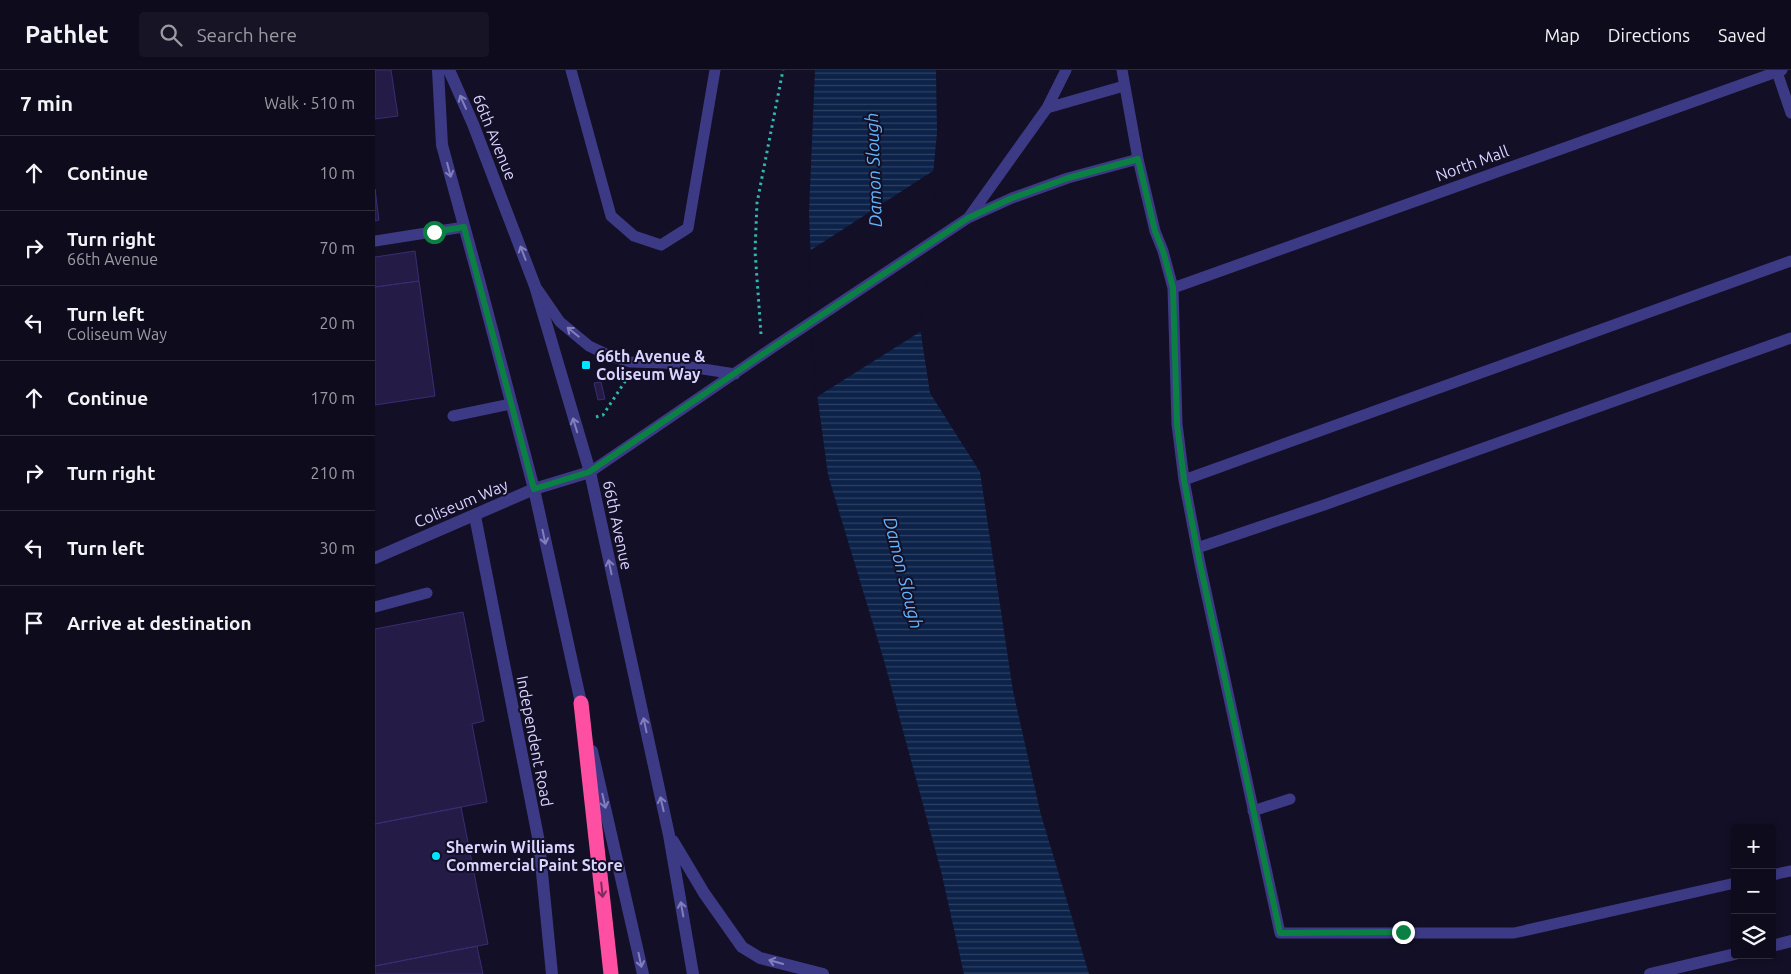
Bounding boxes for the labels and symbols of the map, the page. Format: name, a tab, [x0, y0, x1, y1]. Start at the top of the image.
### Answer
street label: 66th Avenue	[470, 91, 520, 183]
one-way arrow	[458, 95, 468, 110]
water label: Damon Slough	[861, 112, 885, 228]
street label: North Mall	[1433, 141, 1511, 185]
one-way arrow	[444, 162, 454, 178]
route start	[423, 221, 446, 244]
one-way arrow	[517, 246, 527, 261]
one-way arrow	[566, 327, 579, 338]
place label: 66th Avenue & Coliseum Way	[596, 347, 705, 383]
marker: 66th Avenue & Coliseum Way	[580, 359, 592, 371]
one-way arrow	[570, 417, 580, 433]
street label: Coliseum Way	[411, 475, 511, 531]
street label: 66th Avenue	[600, 479, 636, 571]
water label: Damon Slough	[880, 515, 928, 631]
one-way arrow	[540, 528, 549, 544]
one-way arrow	[605, 559, 614, 575]
street label: Independent Road	[513, 674, 557, 808]
one-way arrow	[640, 718, 649, 734]
one-way arrow	[600, 793, 609, 809]
one-way arrow	[657, 797, 666, 813]
place label: Sherwin Williams Commercial Paint Store	[446, 838, 623, 874]
marker: Sherwin Williams Commercial Paint Store	[430, 850, 442, 862]
one-way arrow	[597, 882, 607, 898]
one-way arrow	[676, 901, 686, 917]
route end	[1392, 921, 1415, 944]
one-way arrow	[636, 951, 645, 967]
one-way arrow	[768, 957, 784, 967]

